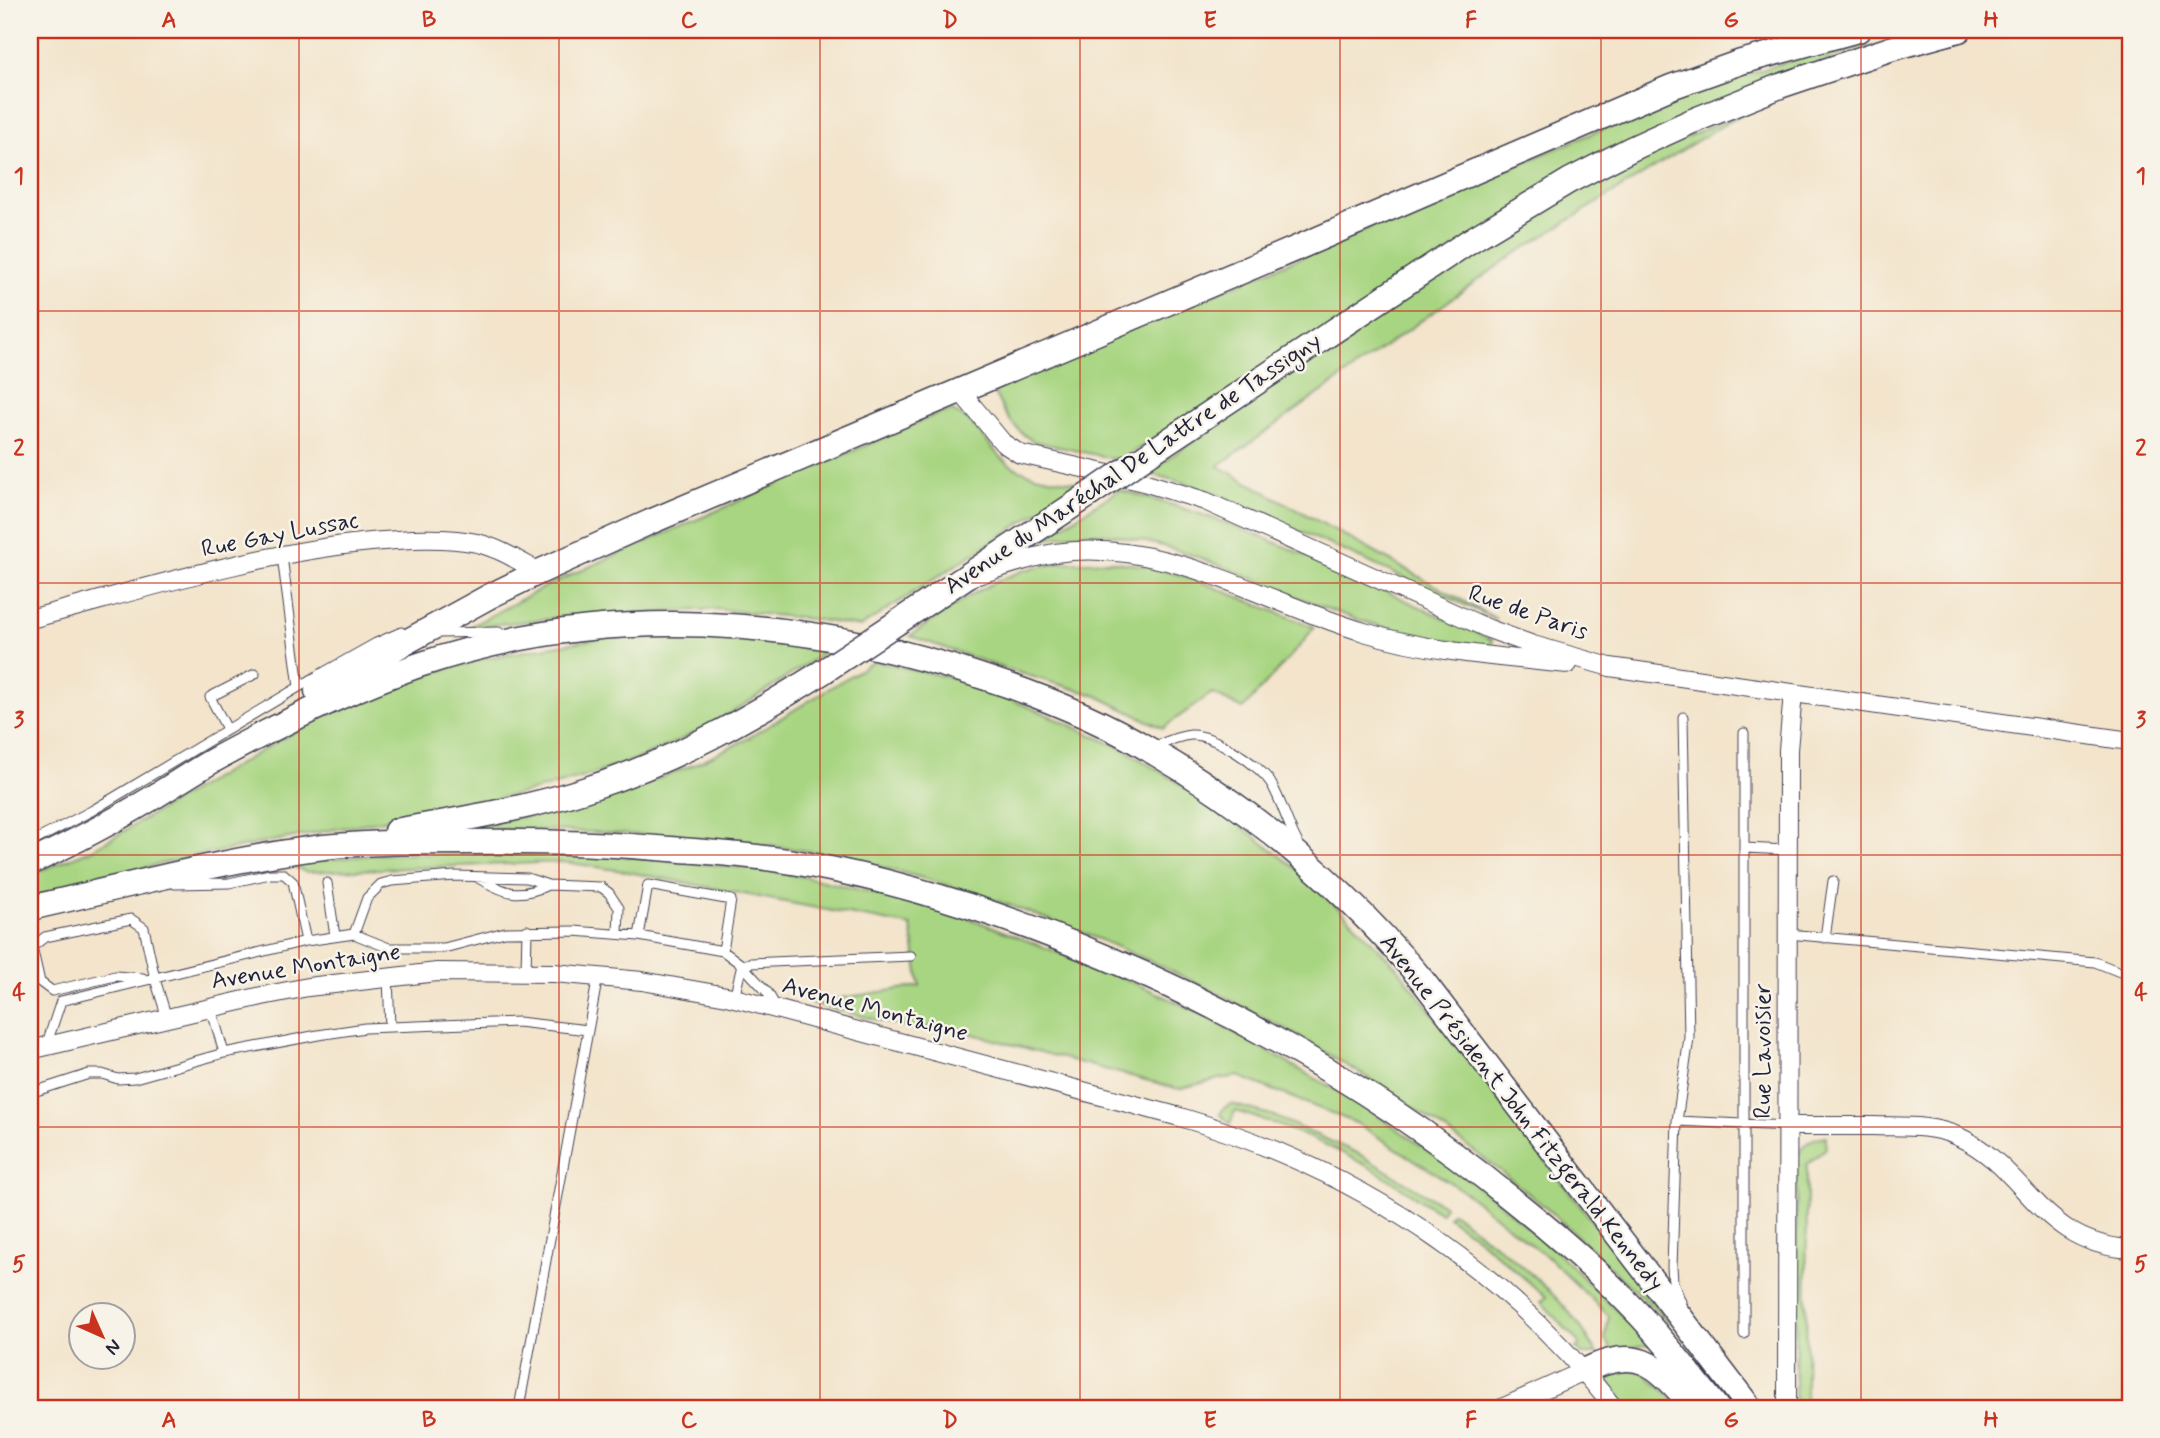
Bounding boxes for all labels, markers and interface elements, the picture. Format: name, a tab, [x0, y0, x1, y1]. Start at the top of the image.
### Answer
text: A	[161, 6, 177, 36]
text: B	[422, 6, 437, 36]
text: C	[681, 6, 698, 36]
text: D	[942, 6, 958, 36]
text: E	[1203, 6, 1217, 36]
text: F	[1465, 6, 1477, 36]
text: G	[1723, 6, 1739, 36]
text: H	[1983, 6, 1999, 36]
text: 1	[14, 162, 24, 192]
text: 1	[2136, 162, 2146, 192]
street label: Avenue du Maréchal De Lattre de Tassigny	[939, 326, 1329, 604]
text: 2	[13, 434, 25, 464]
text: 2	[2135, 434, 2147, 464]
street label: Rue Gay Lussac	[199, 505, 361, 565]
street label: Rue de Paris	[1464, 578, 1592, 648]
text: 3	[14, 706, 25, 736]
text: 3	[2136, 706, 2147, 736]
street label: Avenue Président John Fitzgerald Kennedy	[1369, 928, 1670, 1300]
street label: Avenue Montaigne	[209, 937, 403, 997]
street label: Avenue Montaigne	[779, 970, 971, 1050]
text: 4	[12, 978, 26, 1008]
text: 4	[2134, 978, 2148, 1008]
street label: Rue Lavoisier	[1748, 983, 1779, 1119]
text: 5	[12, 1250, 26, 1280]
text: 5	[2134, 1250, 2148, 1280]
north arrow	[66, 1302, 136, 1372]
text: N	[100, 1334, 126, 1360]
text: A	[161, 1406, 177, 1436]
text: B	[422, 1406, 437, 1436]
text: C	[681, 1406, 698, 1436]
text: D	[942, 1406, 958, 1436]
text: E	[1203, 1406, 1217, 1436]
text: F	[1465, 1406, 1477, 1436]
text: G	[1723, 1406, 1739, 1436]
text: H	[1983, 1406, 1999, 1436]

